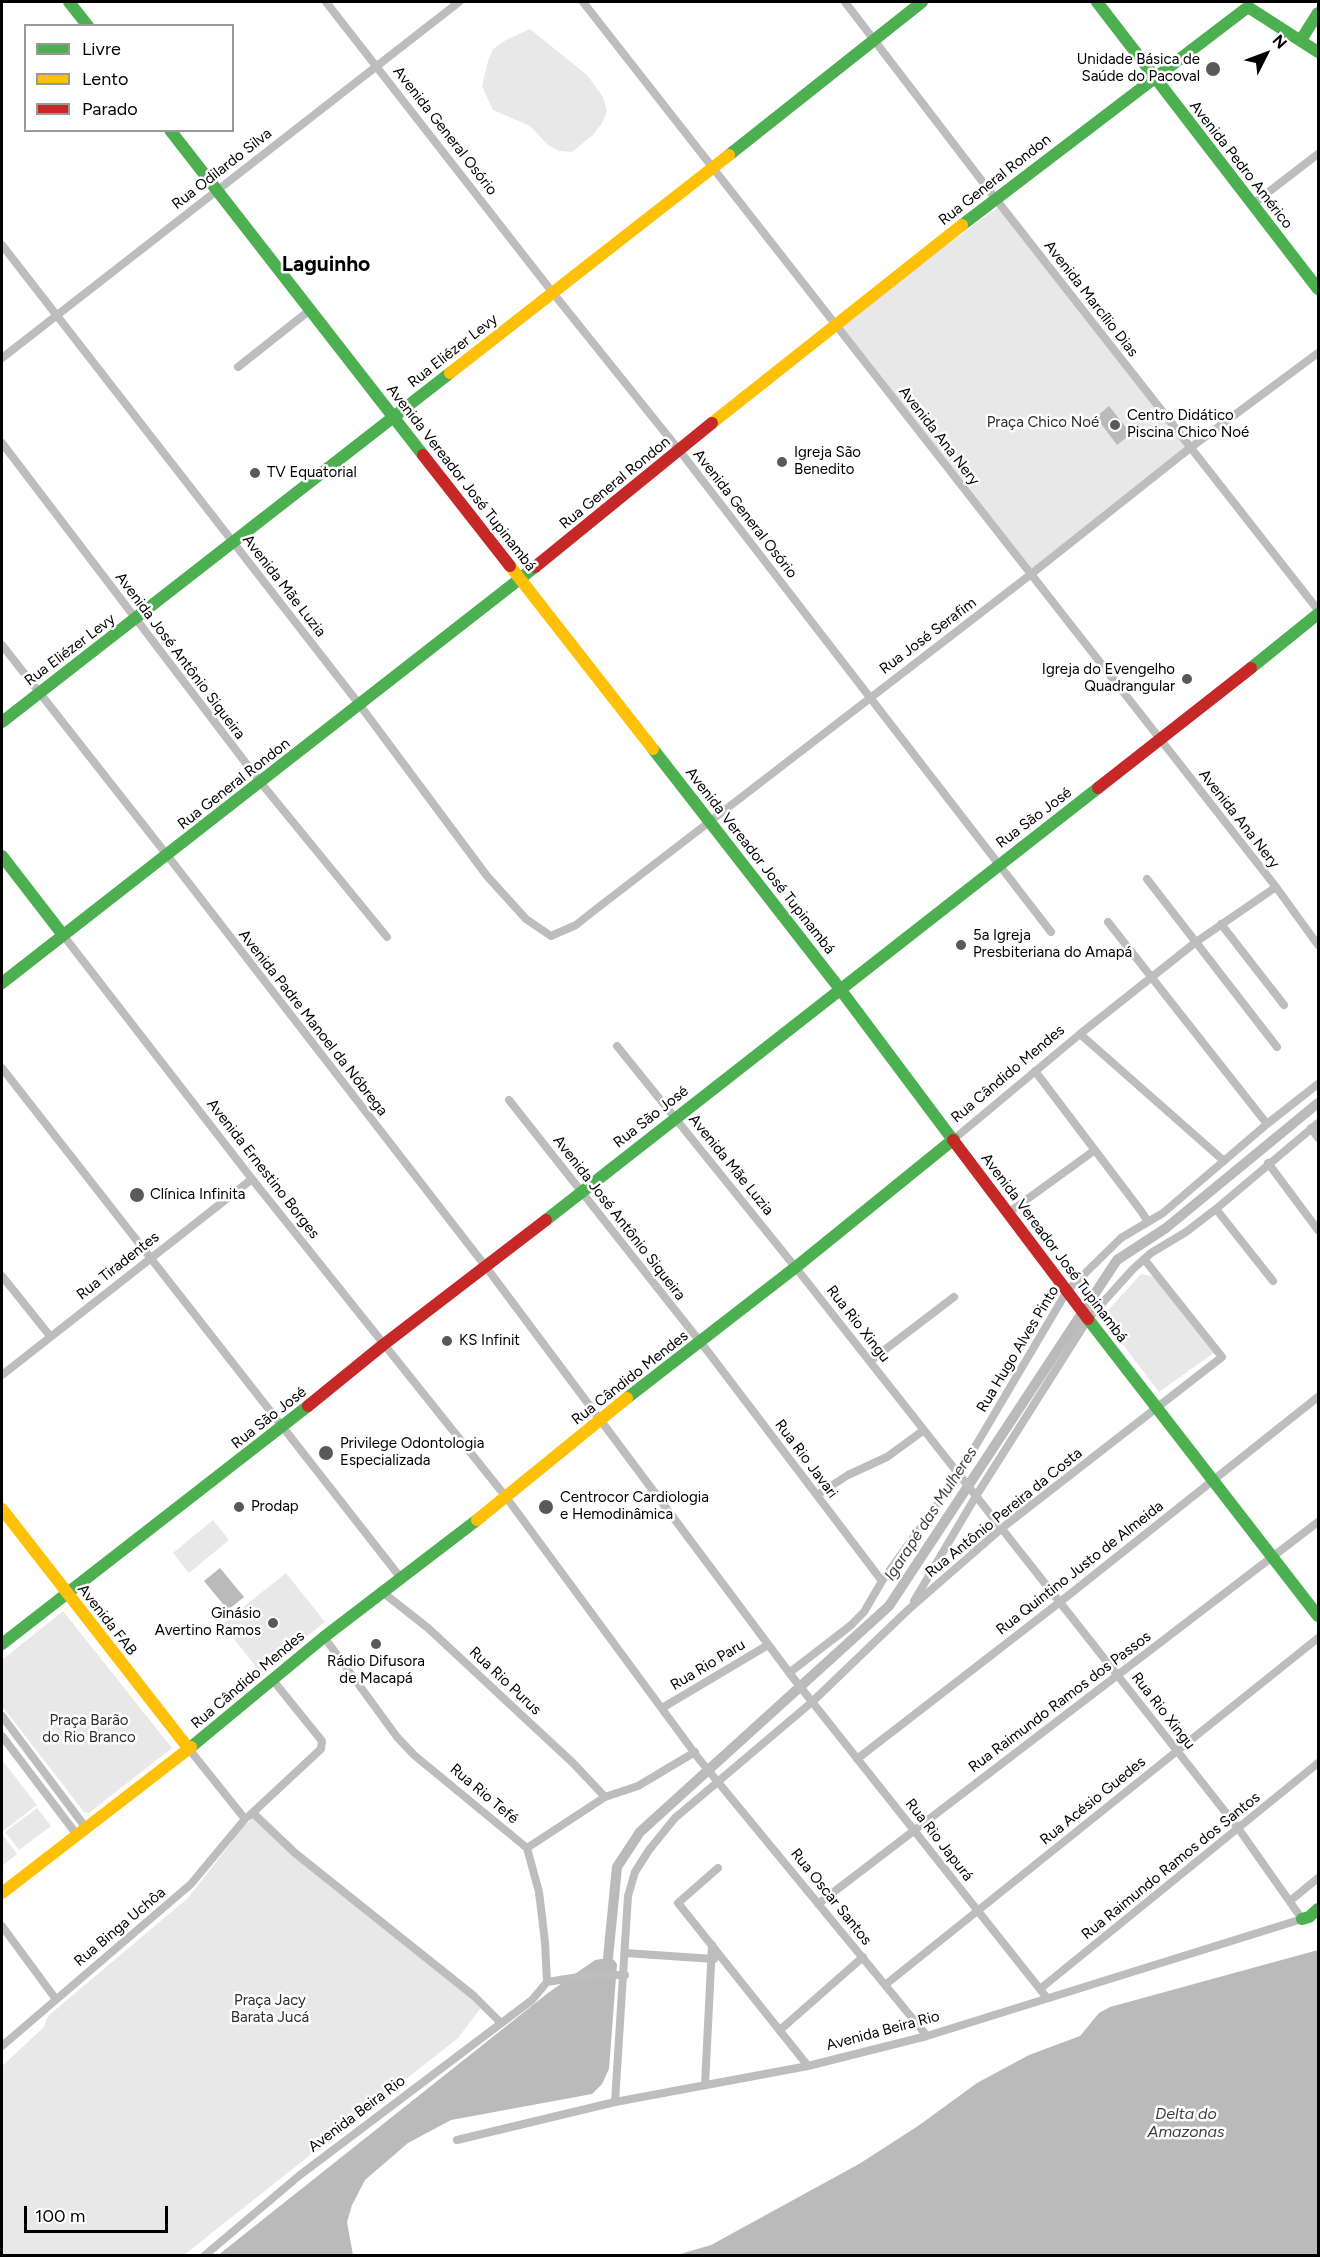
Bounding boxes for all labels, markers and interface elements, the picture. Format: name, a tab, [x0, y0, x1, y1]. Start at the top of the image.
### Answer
legend	[24, 24, 234, 132]
north arrow	[1236, 24, 1296, 84]
text: N	[1269, 31, 1291, 53]
text: Livre	[82, 38, 121, 60]
place label: Unidade Básica de Saúde do Pacoval	[1077, 51, 1200, 86]
marker: Unidade Básica de Saúde do Pacoval	[1204, 60, 1222, 78]
street label: Avenida General Osório	[389, 63, 501, 199]
text: Lento	[82, 68, 128, 90]
street label: Avenida Pedro Américo	[1185, 97, 1297, 233]
text: Parado	[82, 98, 138, 120]
street label: Rua Odilardo Silva	[169, 125, 275, 213]
street label: Rua General Rondon	[935, 131, 1055, 229]
street label: Avenida Marcílio Dias	[1040, 237, 1142, 361]
district label: Laguinho	[282, 252, 370, 278]
street label: Rua Eliézer Levy	[405, 310, 501, 392]
street label: Avenida Vereador José Tupinambá	[383, 381, 539, 575]
street label: Avenida Ana Nery	[895, 383, 983, 489]
place label: Centro Didático Piscina Chico Noé	[1127, 407, 1249, 442]
park label: Praça Chico Noé	[987, 414, 1099, 432]
marker: Centro Didático Piscina Chico Noé	[1108, 418, 1122, 432]
street label: Rua General Rondon	[556, 433, 674, 533]
place label: Igreja São Benedito	[794, 444, 861, 479]
street label: Avenida General Osório	[689, 446, 801, 582]
marker: Igreja São Benedito	[775, 455, 789, 469]
place label: TV Equatorial	[267, 464, 357, 482]
marker: TV Equatorial	[248, 466, 262, 480]
street label: Avenida Mãe Luzia	[239, 531, 329, 641]
street label: Avenida José Antônio Siqueira	[111, 569, 249, 743]
street label: Rua José Serafim	[876, 594, 980, 678]
street label: Rua Eliézer Levy	[21, 610, 119, 690]
place label: Igreja do Evengelho Quadrangular	[1042, 661, 1175, 696]
marker: Igreja do Evengelho Quadrangular	[1180, 672, 1194, 686]
street label: Rua General Rondon	[174, 735, 294, 833]
street label: Avenida Vereador José Tupinambá	[682, 764, 838, 958]
street label: Avenida Ana Nery	[1195, 766, 1283, 872]
street label: Rua São José	[993, 784, 1075, 852]
street label: Avenida Padre Manoel da Nóbrega	[235, 926, 391, 1120]
place label: 5a Igreja Presbiteriana do Amapá	[973, 927, 1132, 962]
marker: 5a Igreja Presbiteriana do Amapá	[954, 938, 968, 952]
street label: Rua Cândido Mendes	[948, 1021, 1068, 1127]
street label: Rua São José	[610, 1082, 692, 1152]
street label: Avenida Ernestino Borges	[203, 1096, 323, 1242]
street label: Avenida Mãe Luzia	[685, 1111, 777, 1219]
street label: Avenida José Antônio Siqueira	[549, 1132, 689, 1304]
street label: Avenida Vereador José Tupinambá	[977, 1150, 1131, 1346]
marker: Clínica Infinita	[128, 1186, 146, 1204]
place label: Clínica Infinita	[150, 1186, 245, 1204]
street label: Rua Tiradentes	[73, 1228, 163, 1304]
street label: Rua Rio Xingu	[822, 1282, 894, 1366]
street label: Rua Hugo Alves Pinto	[973, 1282, 1063, 1416]
street label: Rua Cândido Mendes	[568, 1327, 692, 1429]
place label: KS Infinit	[459, 1332, 520, 1350]
marker: KS Infinit	[440, 1334, 454, 1348]
street label: Rua São José	[228, 1383, 310, 1453]
street label: Rua Rio Javari	[771, 1416, 841, 1502]
place label: Privilege Odontologia Especializada	[340, 1435, 484, 1470]
water label: Igarapé das Mulheres	[881, 1443, 981, 1585]
marker: Privilege Odontologia Especializada	[317, 1444, 335, 1462]
street label: Rua Antônio Pereira da Costa	[922, 1444, 1086, 1582]
place label: Centrocor Cardiologia e Hemodinâmica	[560, 1489, 709, 1524]
street label: Rua Quintino Justo de Almeida	[993, 1497, 1167, 1639]
place label: Prodap	[251, 1498, 299, 1516]
marker: Centrocor Cardiologia e Hemodinâmica	[537, 1498, 555, 1516]
marker: Prodap	[232, 1500, 246, 1514]
street label: Avenida FAB	[74, 1581, 140, 1659]
place label: Ginásio Avertino Ramos	[155, 1605, 261, 1640]
marker: Ginásio Avertino Ramos	[266, 1616, 280, 1630]
street label: Rua Cândido Mendes	[188, 1627, 308, 1733]
street label: Rua Raimundo Ramos dos Passos	[965, 1628, 1155, 1776]
street label: Rua Rio Paru	[667, 1636, 749, 1694]
marker: Rádio Difusora de Macapá	[369, 1637, 383, 1651]
street label: Rua Rio Purus	[465, 1643, 545, 1719]
place label: Rádio Difusora de Macapá	[327, 1653, 425, 1688]
street label: Rua Rio Xingu	[1127, 1669, 1199, 1753]
park label: Praça Barão do Rio Branco	[42, 1712, 136, 1747]
street label: Rua Acésio Guedes	[1037, 1753, 1149, 1849]
street label: Rua Rio Tefé	[446, 1760, 522, 1828]
street label: Rua Raimundo Ramos dos Santos	[1078, 1788, 1264, 1944]
street label: Rua Rio Japurá	[901, 1795, 977, 1885]
street label: Rua Oscar Santos	[787, 1845, 875, 1949]
street label: Rua Binga Uchôa	[71, 1884, 169, 1970]
park label: Praça Jacy Barata Jucá	[231, 1992, 309, 2027]
street label: Avenida Beira Rio	[824, 2007, 942, 2055]
street label: Avenida Beira Rio	[305, 2072, 409, 2156]
water label: Delta do Amazonas	[1148, 2104, 1224, 2142]
scale bar	[27, 2194, 171, 2232]
text: 100 m	[35, 2205, 85, 2227]

